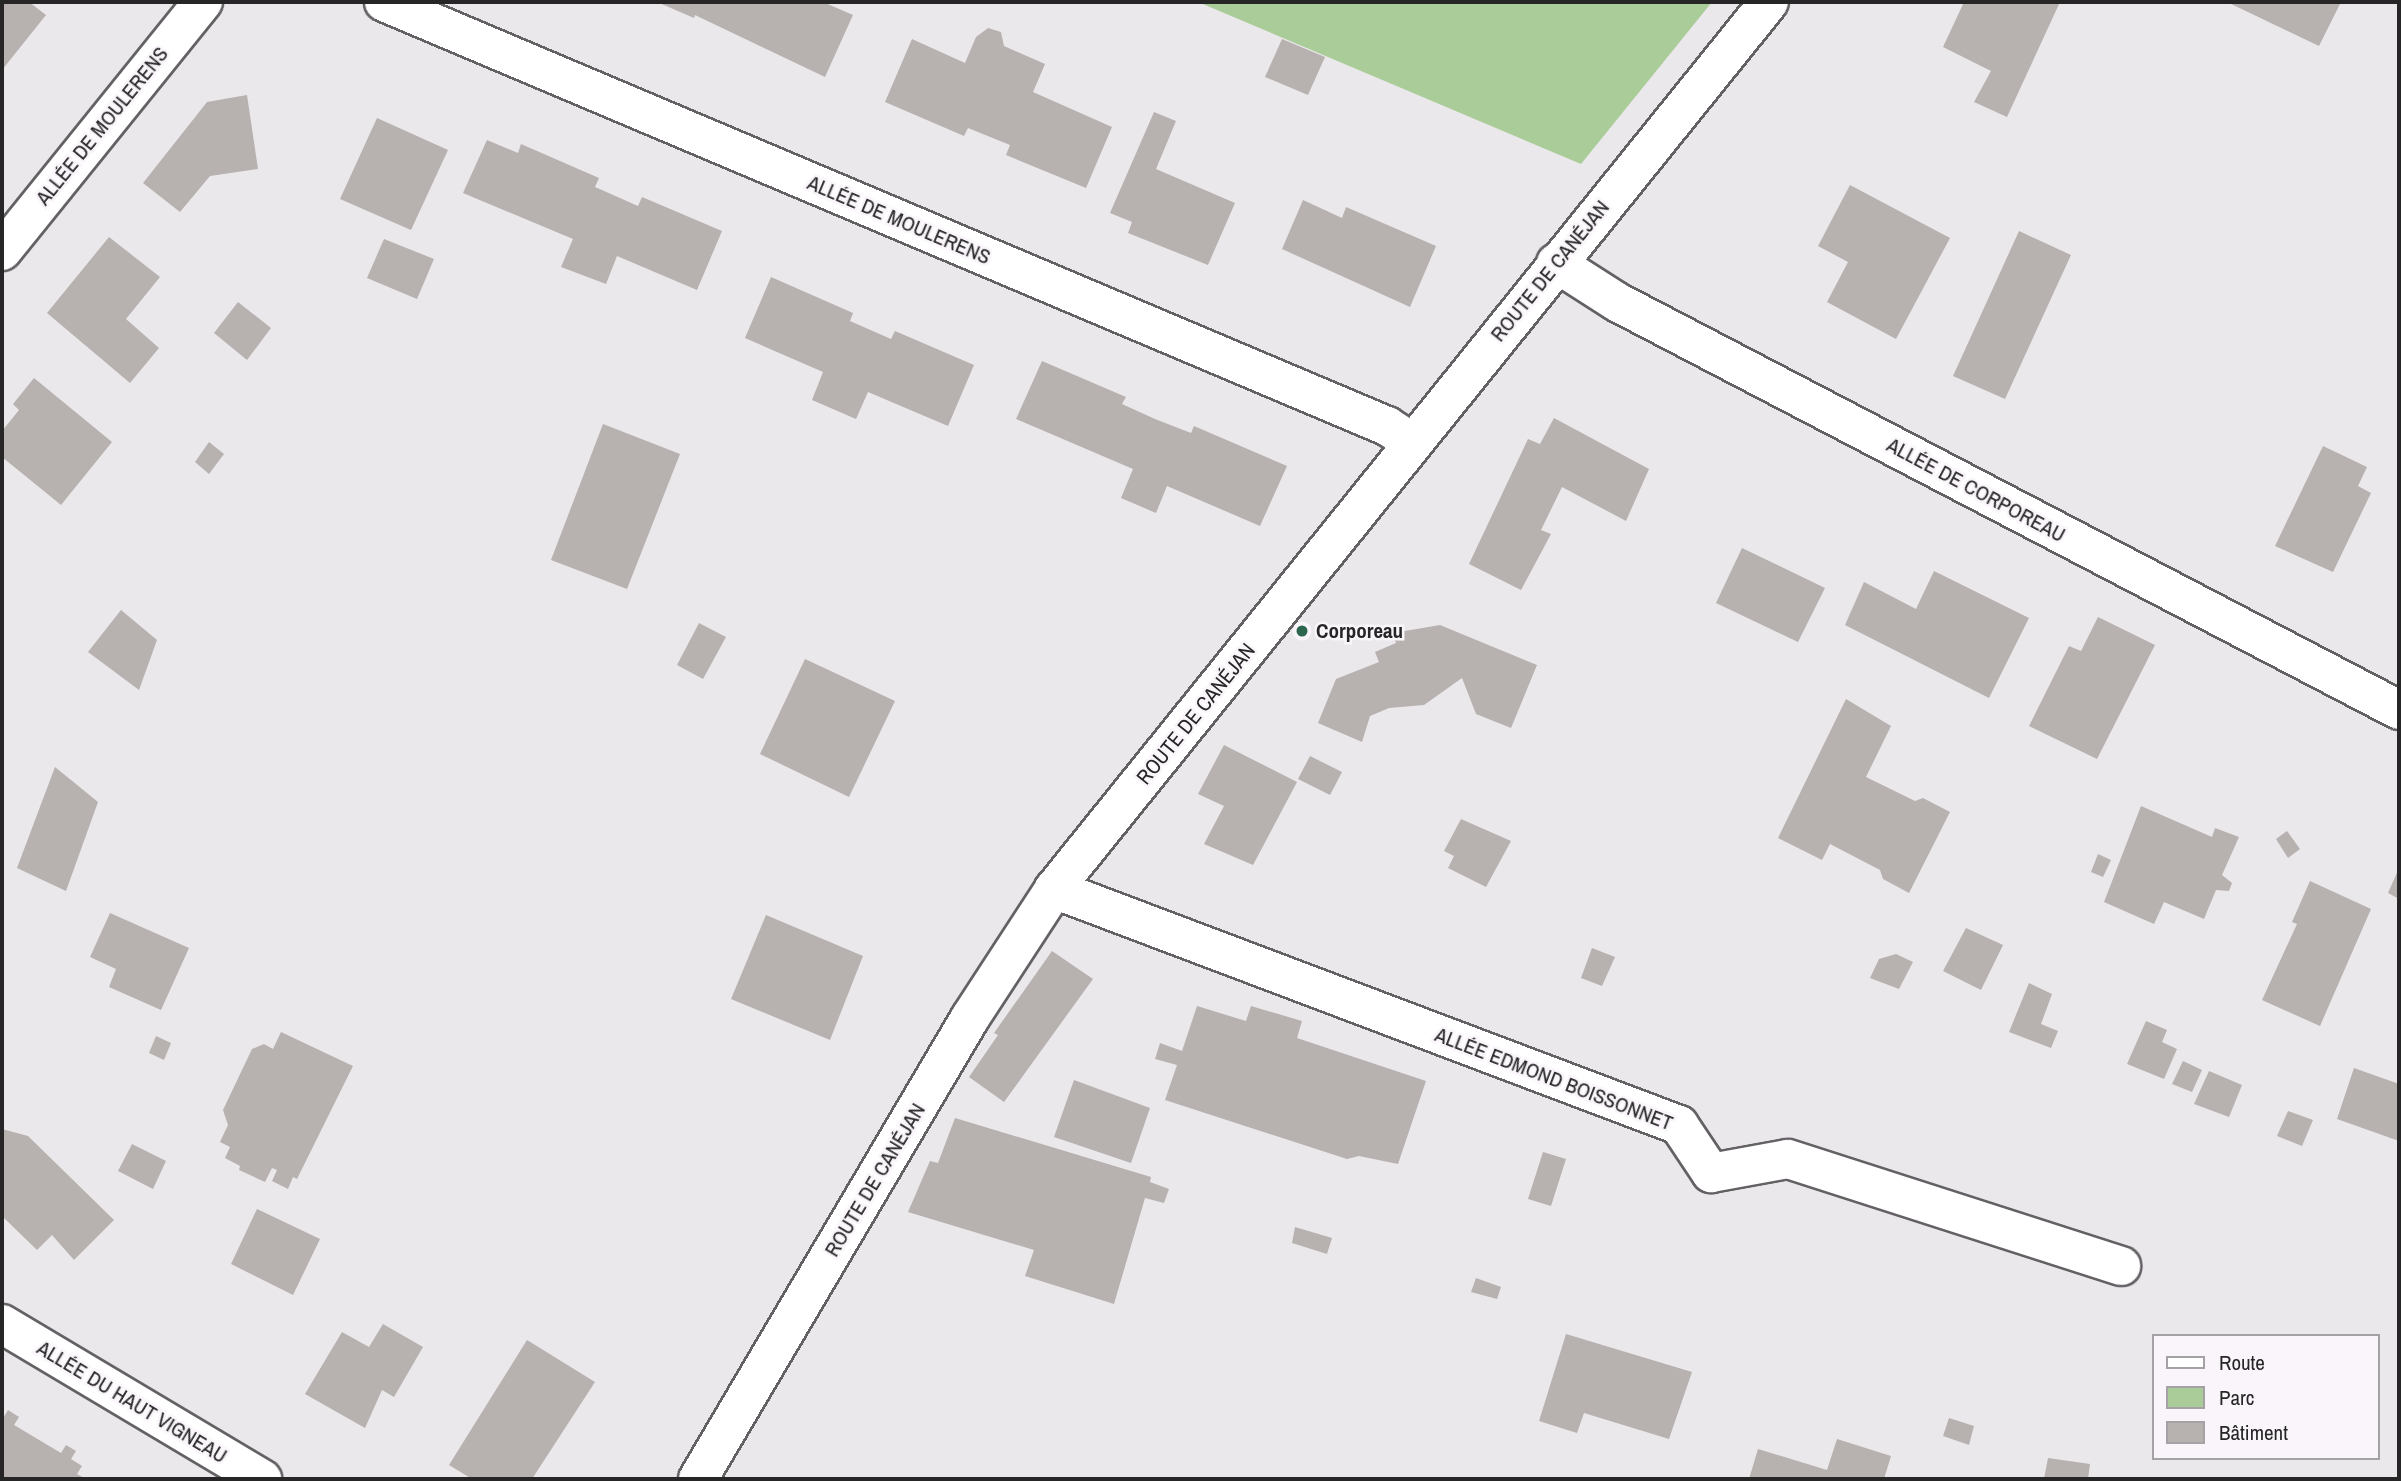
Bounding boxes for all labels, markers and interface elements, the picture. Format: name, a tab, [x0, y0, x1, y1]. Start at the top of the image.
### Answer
street label: ALLÉE DE MOULERENS	[30, 42, 174, 210]
street label: ALLÉE DE MOULERENS	[804, 170, 994, 270]
street label: ROUTE DE CANÉJAN	[1485, 195, 1615, 347]
street label: ALLÉE DE CORPOREAU	[1883, 432, 2069, 548]
place label: Corporeau	[1316, 618, 1403, 644]
marker: Corporeau	[1294, 623, 1310, 639]
street label: ROUTE DE CANÉJAN	[1131, 638, 1261, 790]
street label: ALLÉE EDMOND BOISSONNET	[1432, 1022, 1676, 1136]
street label: ROUTE DE CANÉJAN	[819, 1099, 931, 1261]
legend	[2152, 1334, 2380, 1460]
street label: ALLÉE DU HAUT VIGNEAU	[32, 1335, 232, 1469]
text: Route	[2219, 1348, 2265, 1377]
text: Parc	[2219, 1383, 2254, 1412]
text: Bâtiment	[2219, 1418, 2288, 1447]

